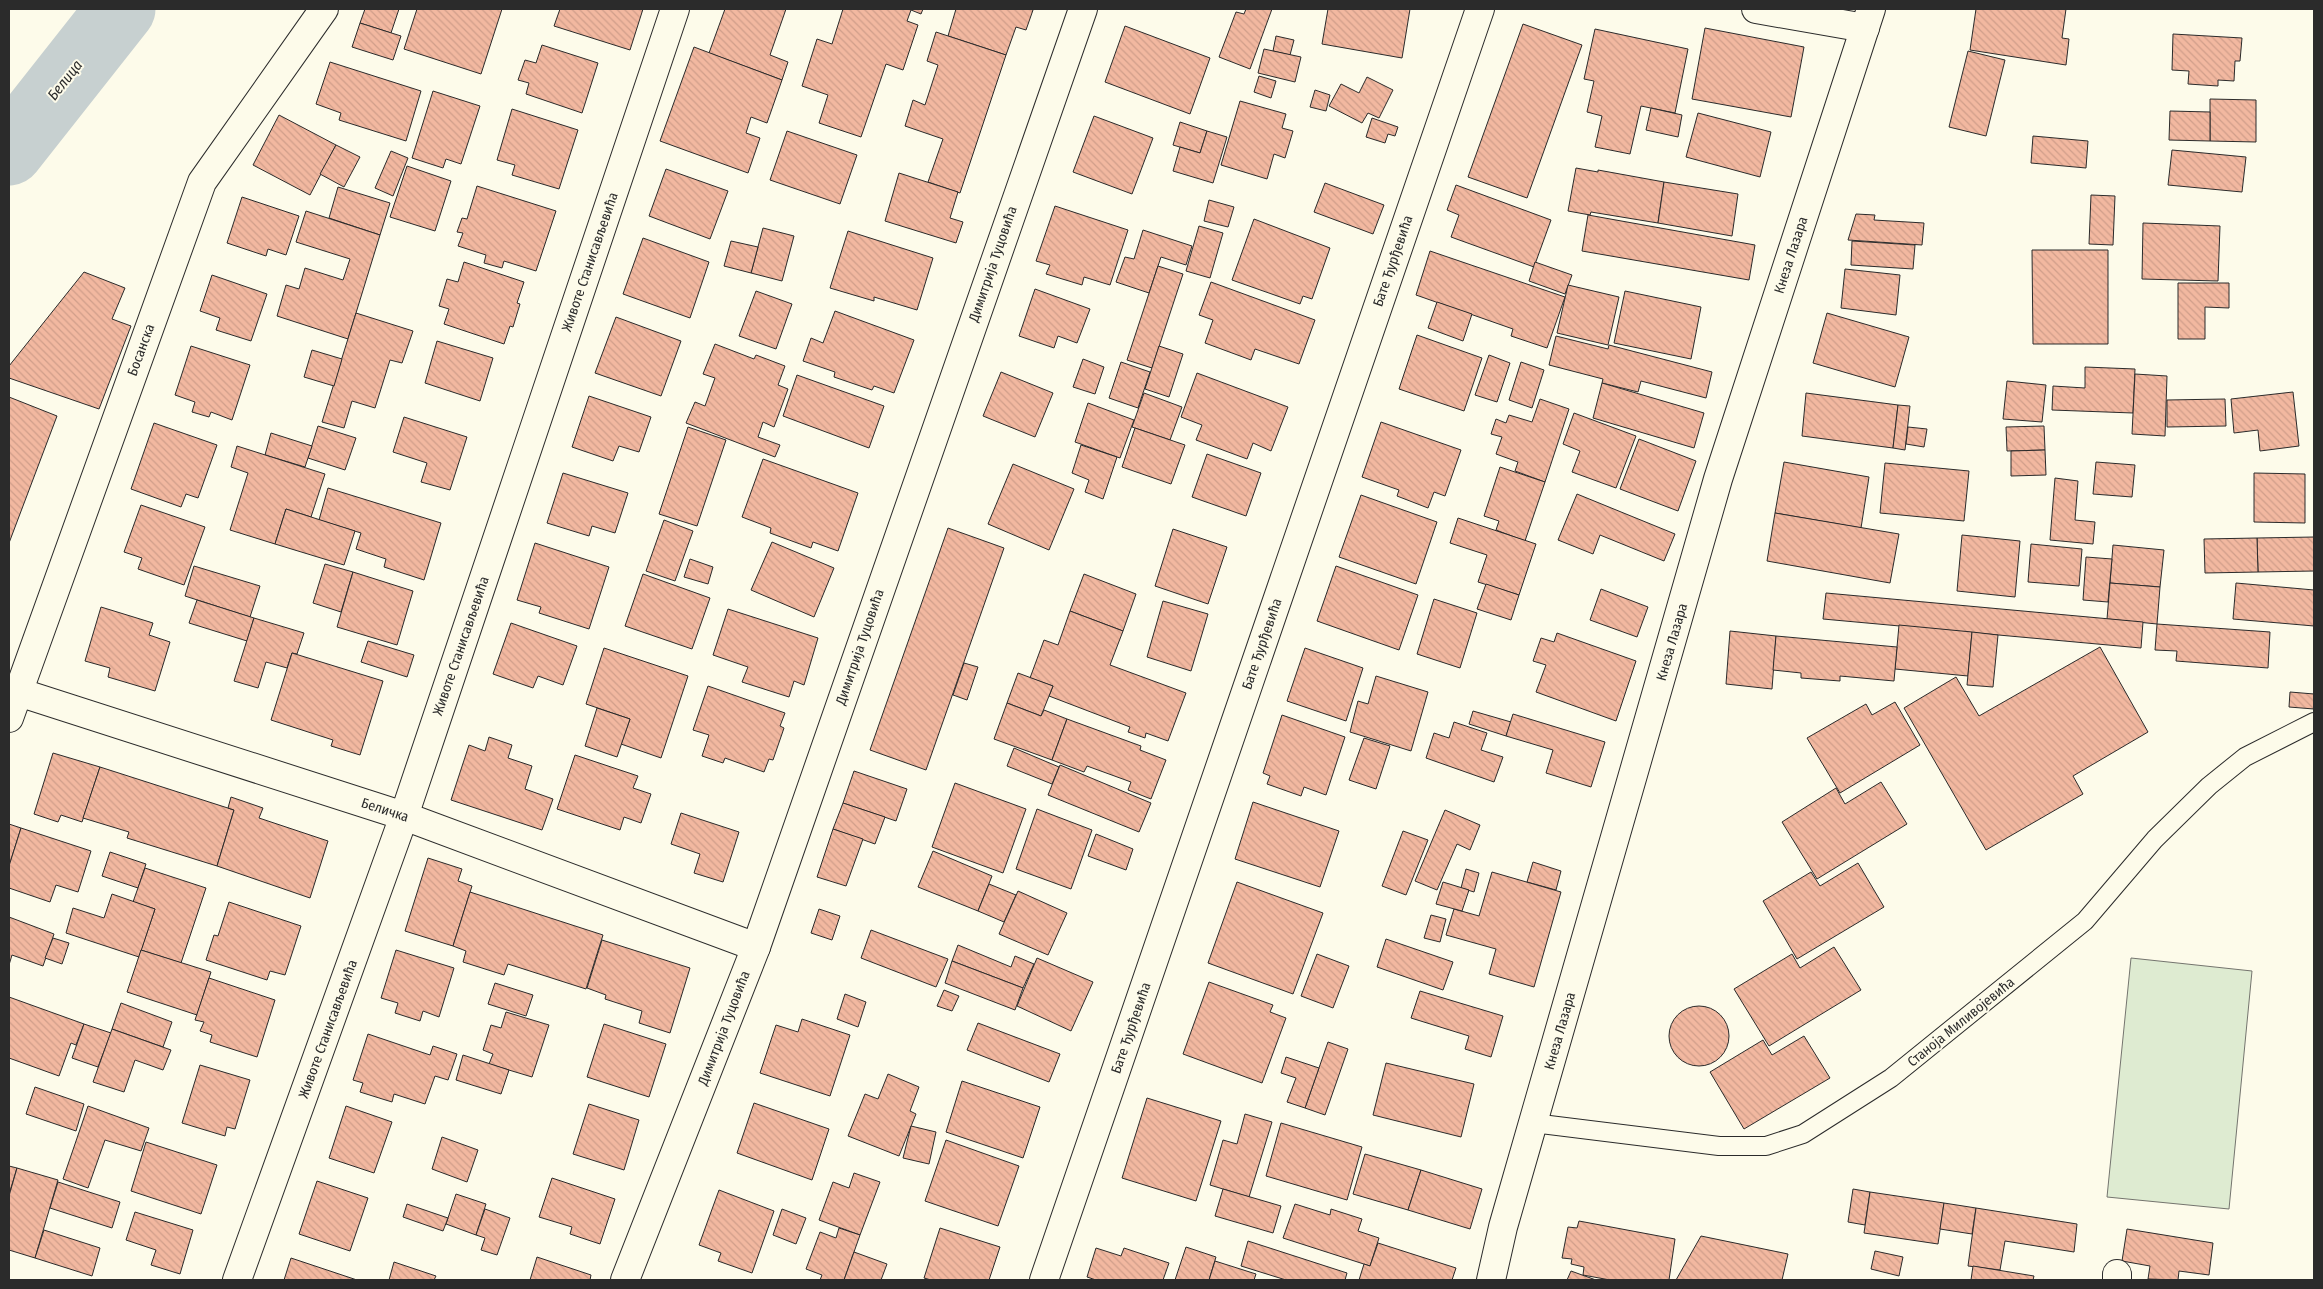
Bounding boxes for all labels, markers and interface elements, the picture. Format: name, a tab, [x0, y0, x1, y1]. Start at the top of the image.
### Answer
water label: Белица	[44, 56, 86, 104]
street label: Животе Станисављевића	[558, 190, 622, 334]
street label: Димитрија Туцовића	[965, 204, 1021, 325]
street label: Бате Ђурђевића	[1369, 213, 1417, 309]
street label: Кнеза Лазара	[1771, 214, 1811, 296]
street label: Босанска	[124, 322, 158, 378]
street label: Животе Станисављевића	[429, 574, 493, 718]
street label: Димитрија Туцовића	[832, 587, 888, 708]
street label: Бате Ђурђевића	[1238, 596, 1286, 692]
street label: Кнеза Лазара	[1653, 601, 1691, 683]
street label: Беличка	[359, 794, 411, 826]
street label: Животе Станисављевића	[295, 957, 361, 1101]
street label: Димитрија Туцовића	[694, 968, 754, 1089]
street label: Станоја Миливојевића	[1904, 974, 2018, 1070]
street label: Бате Ђурђевића	[1107, 980, 1155, 1076]
street label: Кнеза Лазара	[1541, 990, 1579, 1072]

